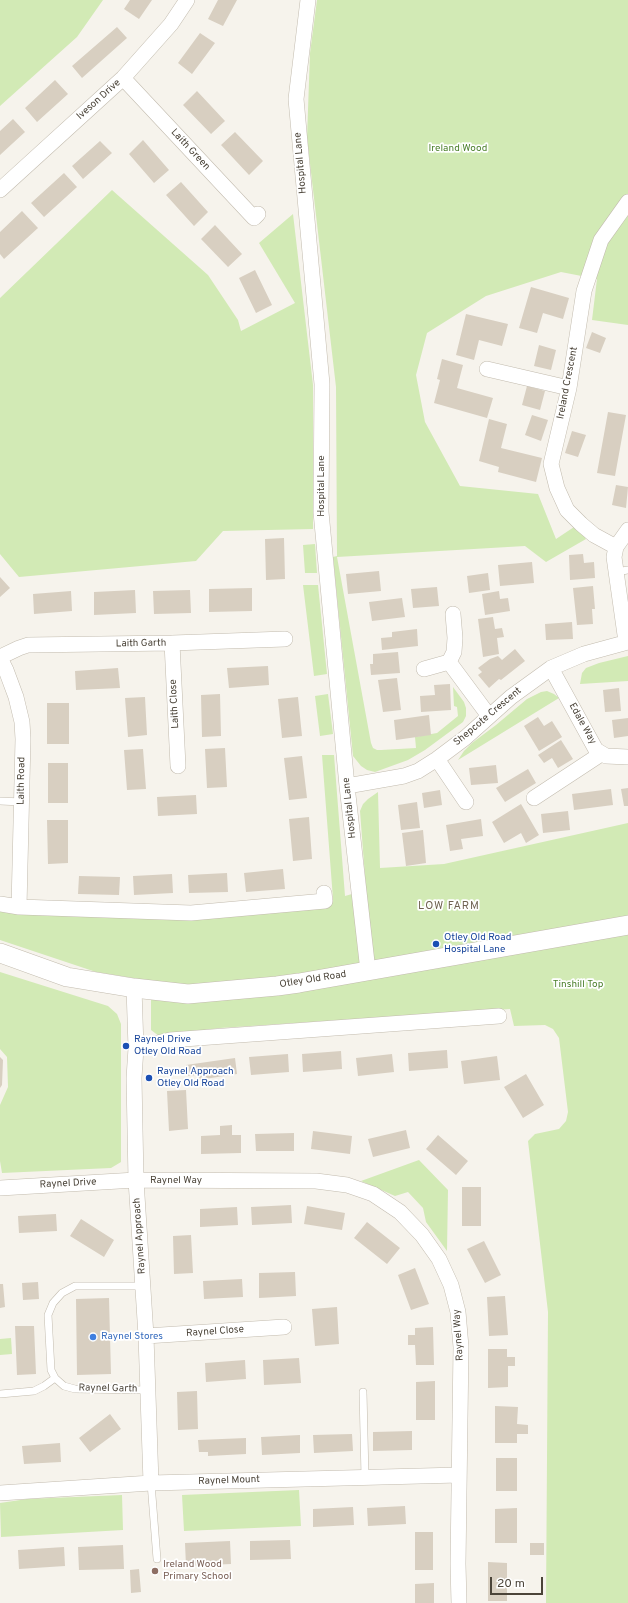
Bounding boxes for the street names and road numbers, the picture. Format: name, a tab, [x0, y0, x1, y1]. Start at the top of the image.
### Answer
street label: Iveson Drive	[75, 77, 123, 123]
street label: Laith Green	[168, 127, 212, 173]
street label: Hospital Lane	[292, 132, 310, 194]
street label: Ireland Crescent	[555, 346, 581, 420]
street label: Hospital Lane	[316, 455, 328, 517]
street label: Laith Garth	[116, 638, 166, 650]
street label: Laith Close	[168, 679, 182, 729]
street label: Shepcote Crescent	[452, 685, 524, 749]
street label: Edale Way	[566, 701, 598, 747]
street label: Laith Road	[16, 757, 28, 805]
street label: Hospital Lane	[341, 777, 359, 839]
street label: Otley Old Road	[279, 969, 347, 991]
street label: Raynel Way	[150, 1175, 202, 1187]
street label: Raynel Drive	[39, 1177, 97, 1191]
street label: Raynel Approach	[131, 1197, 149, 1275]
street label: Raynel Way	[451, 1309, 467, 1361]
street label: Raynel Close	[186, 1324, 244, 1340]
street label: Raynel Garth	[78, 1382, 138, 1396]
street label: Raynel Mount	[198, 1474, 260, 1488]

